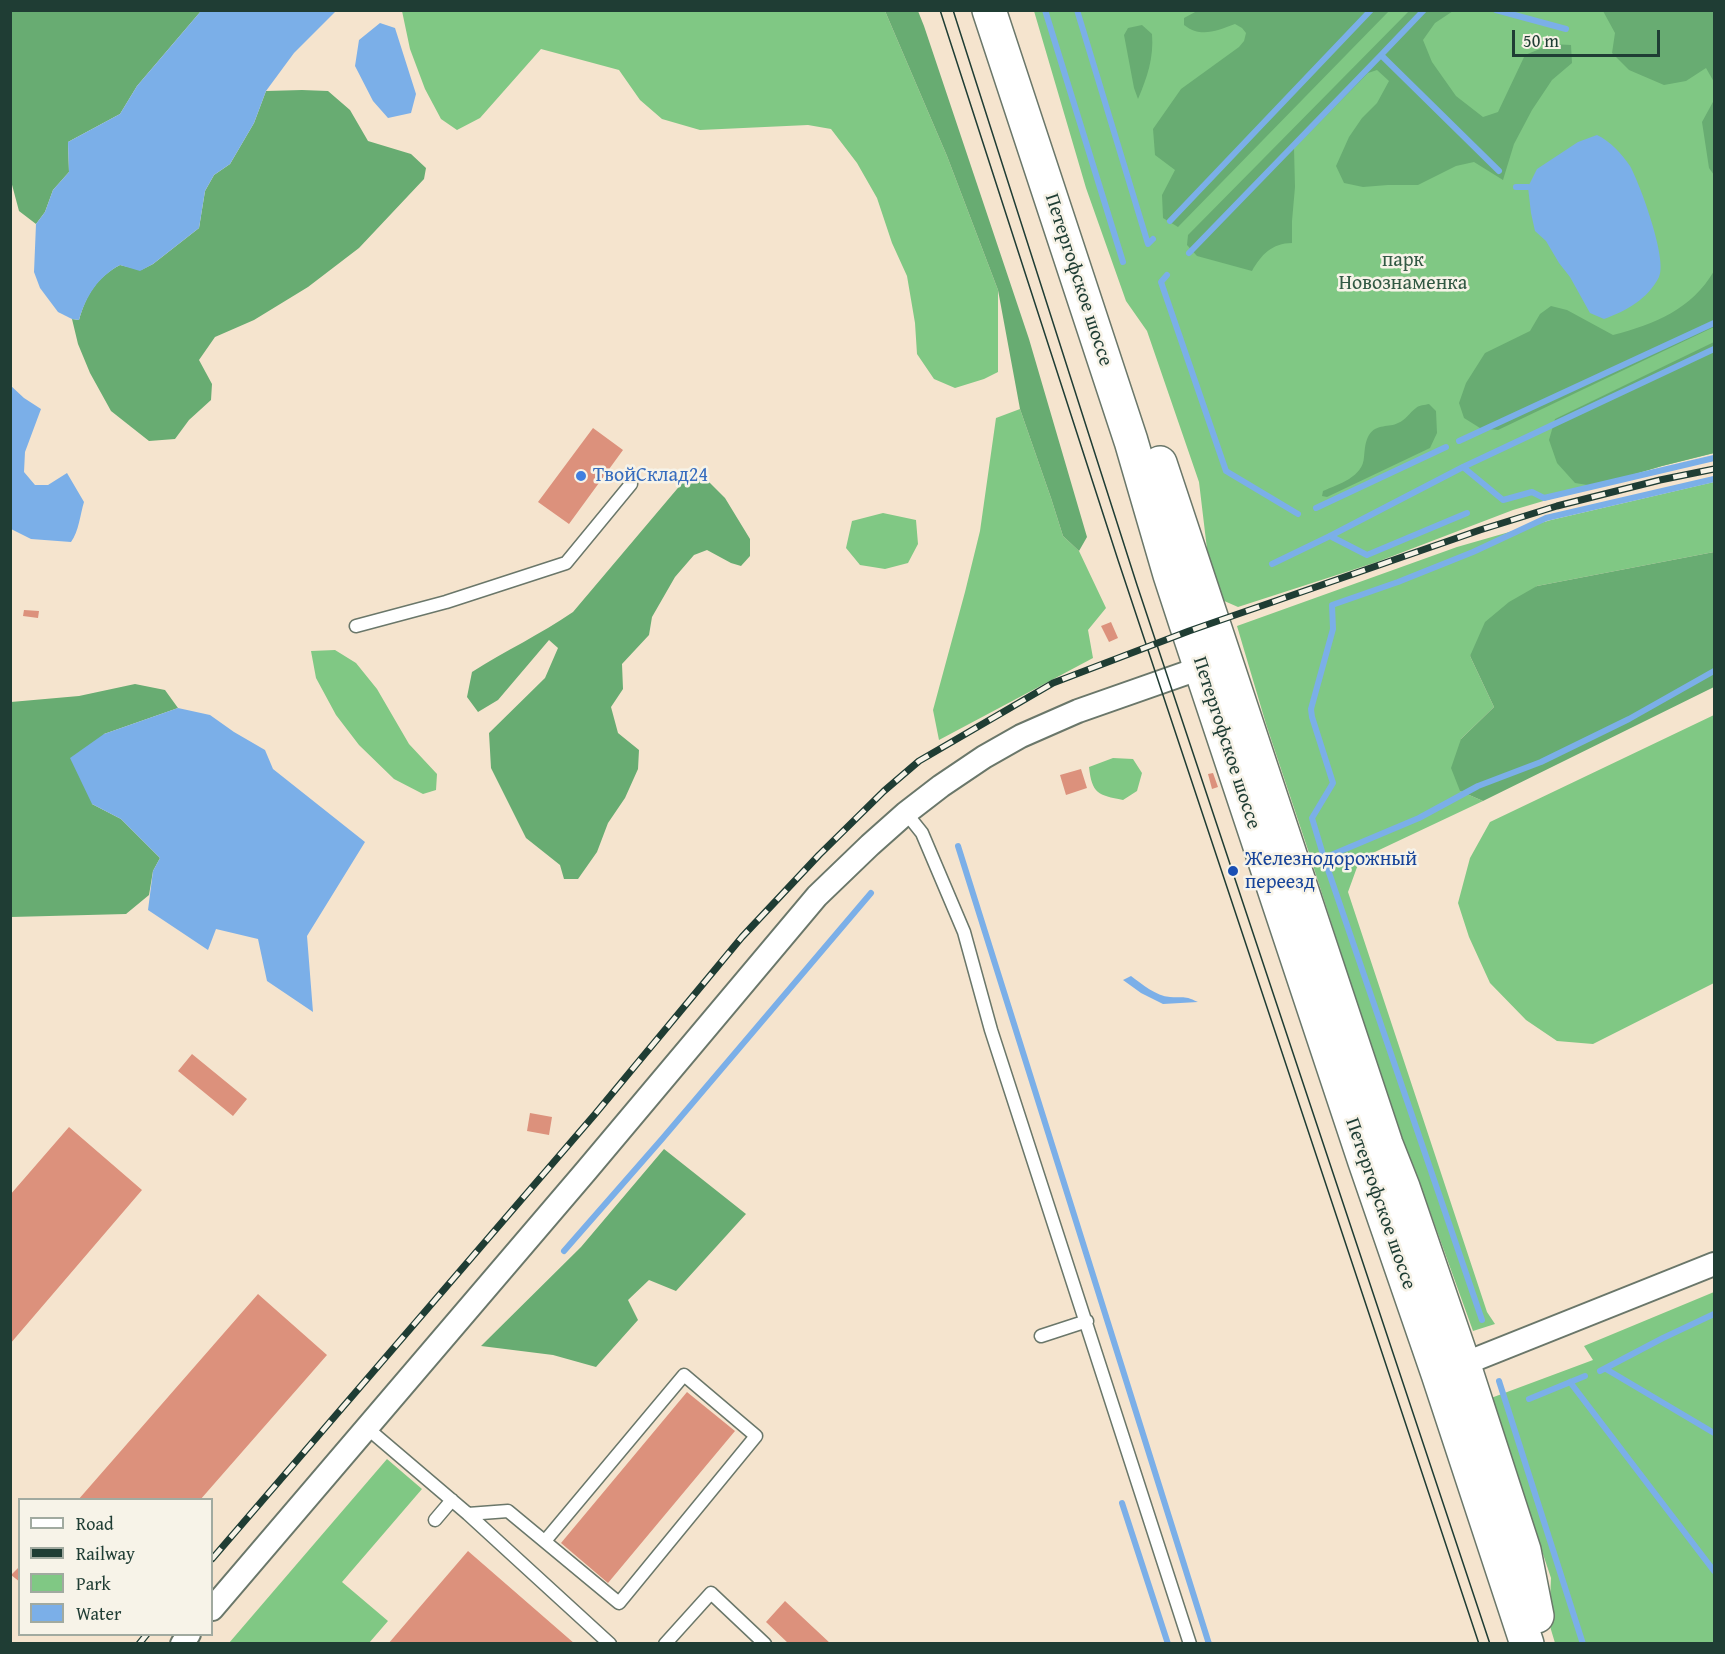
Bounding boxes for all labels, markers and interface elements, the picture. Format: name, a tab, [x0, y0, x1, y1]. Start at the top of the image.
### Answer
scale bar	[1515, 18, 1664, 56]
text: 50 m	[1523, 27, 1559, 54]
street label: Петергофское шоссе	[1039, 191, 1117, 369]
park label: парк Новознаменка	[1339, 249, 1467, 296]
place label: ТвойСклад24	[593, 464, 708, 488]
marker: ТвойСклад24	[574, 469, 588, 483]
street label: Петергофское шоссе	[1187, 654, 1265, 832]
place label: Железнодорожный переезд	[1245, 848, 1417, 895]
marker: Железнодорожный переезд	[1226, 864, 1240, 878]
street label: Петергофское шоссе	[1339, 1115, 1421, 1293]
legend	[18, 1498, 213, 1636]
text: Road	[76, 1510, 114, 1537]
text: Railway	[76, 1540, 135, 1567]
text: Park	[76, 1570, 111, 1597]
text: Water	[76, 1600, 121, 1627]

